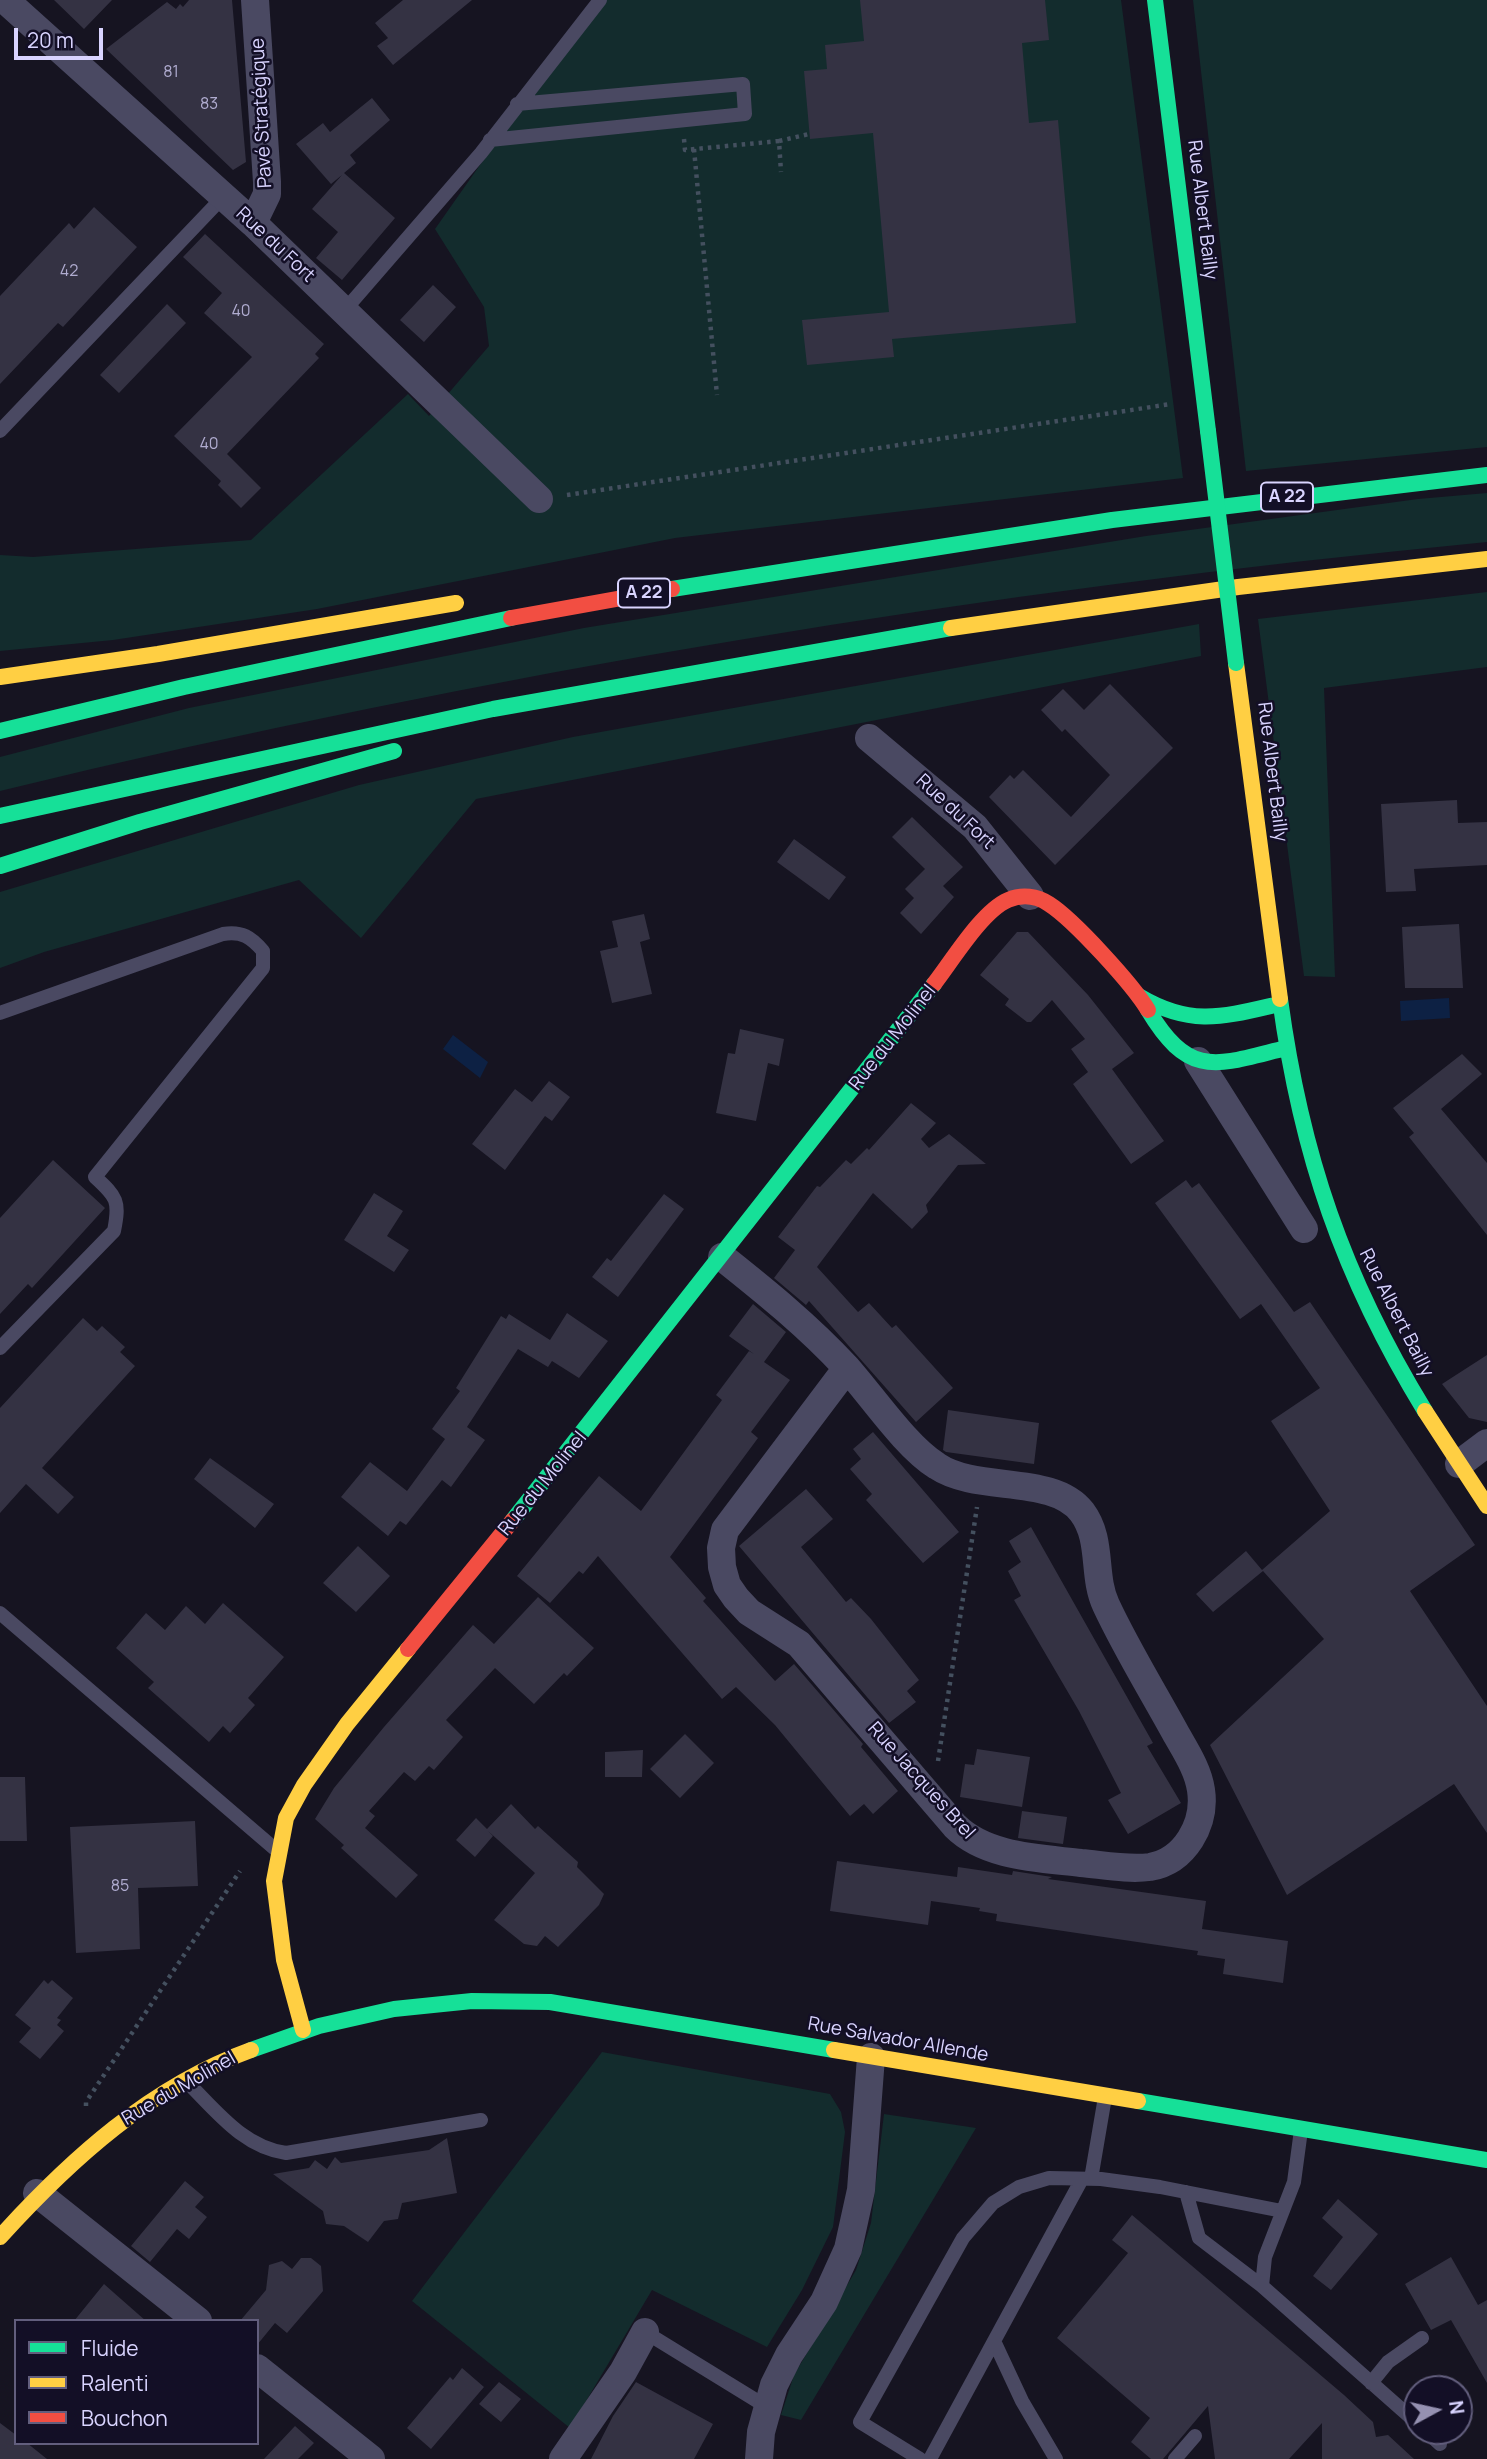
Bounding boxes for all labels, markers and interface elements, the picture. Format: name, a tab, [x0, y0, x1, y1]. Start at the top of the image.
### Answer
scale bar	[18, 14, 107, 58]
text: 20 m	[27, 26, 74, 54]
street label: Pavé Stratégique	[247, 37, 277, 189]
house number: 81	[163, 63, 179, 83]
house number: 83	[200, 95, 218, 115]
street label: Rue Albert Bailly	[1182, 139, 1222, 281]
street label: Rue du Fort	[231, 203, 319, 287]
house number: 42	[60, 262, 78, 282]
house number: 40	[231, 302, 251, 322]
house number: 40	[199, 435, 219, 455]
road number: A 22	[1261, 482, 1313, 512]
road number: A 22	[618, 578, 670, 608]
street label: Rue Albert Bailly	[1252, 701, 1292, 843]
street label: Rue du Fort	[911, 770, 999, 854]
street label: Rue du Molinel	[845, 981, 941, 1095]
street label: Rue Albert Bailly	[1354, 1245, 1438, 1381]
street label: Rue du Molinel	[494, 1427, 592, 1541]
street label: Rue Jacques Brel	[863, 1718, 979, 1844]
house number: 85	[111, 1877, 129, 1897]
street label: Rue Salvador Allende	[806, 2013, 990, 2067]
street label: Rue du Molinel	[118, 2047, 240, 2131]
legend	[14, 2319, 259, 2445]
text: Fluide	[81, 2334, 139, 2362]
text: Ralenti	[81, 2369, 149, 2397]
north arrow	[1403, 2375, 1473, 2445]
text: N	[1443, 2399, 1471, 2416]
text: Bouchon	[81, 2404, 168, 2432]

